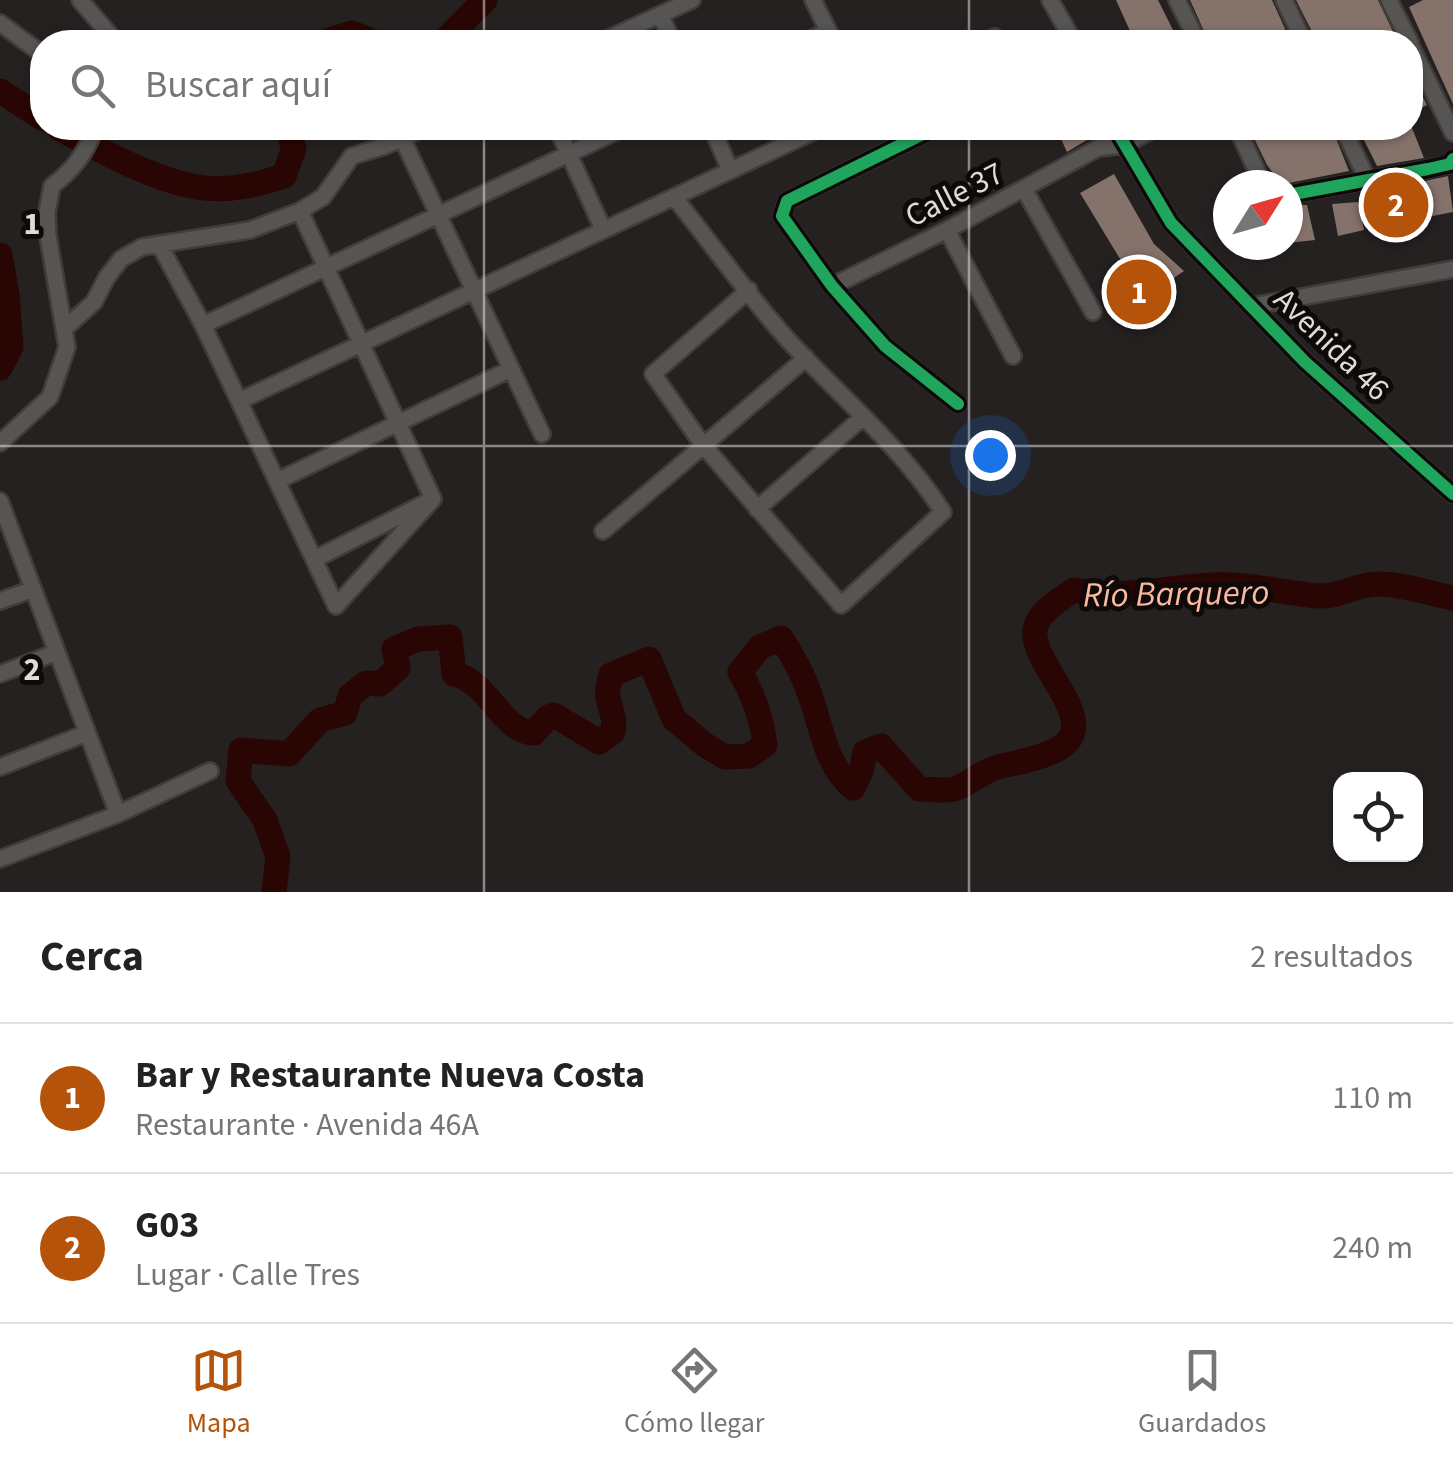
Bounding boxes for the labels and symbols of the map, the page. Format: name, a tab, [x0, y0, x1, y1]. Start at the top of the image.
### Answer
street label: Calle 37	[897, 151, 1012, 239]
pin: 2	[1364, 168, 1428, 242]
north arrow	[1213, 170, 1303, 260]
text: 1	[24, 201, 40, 247]
pin: 1	[1106, 254, 1172, 330]
street label: Avenida 46	[1263, 278, 1400, 412]
your location	[965, 430, 1016, 481]
water label: Río Barquero	[1082, 567, 1270, 621]
text: 2	[24, 647, 40, 693]

